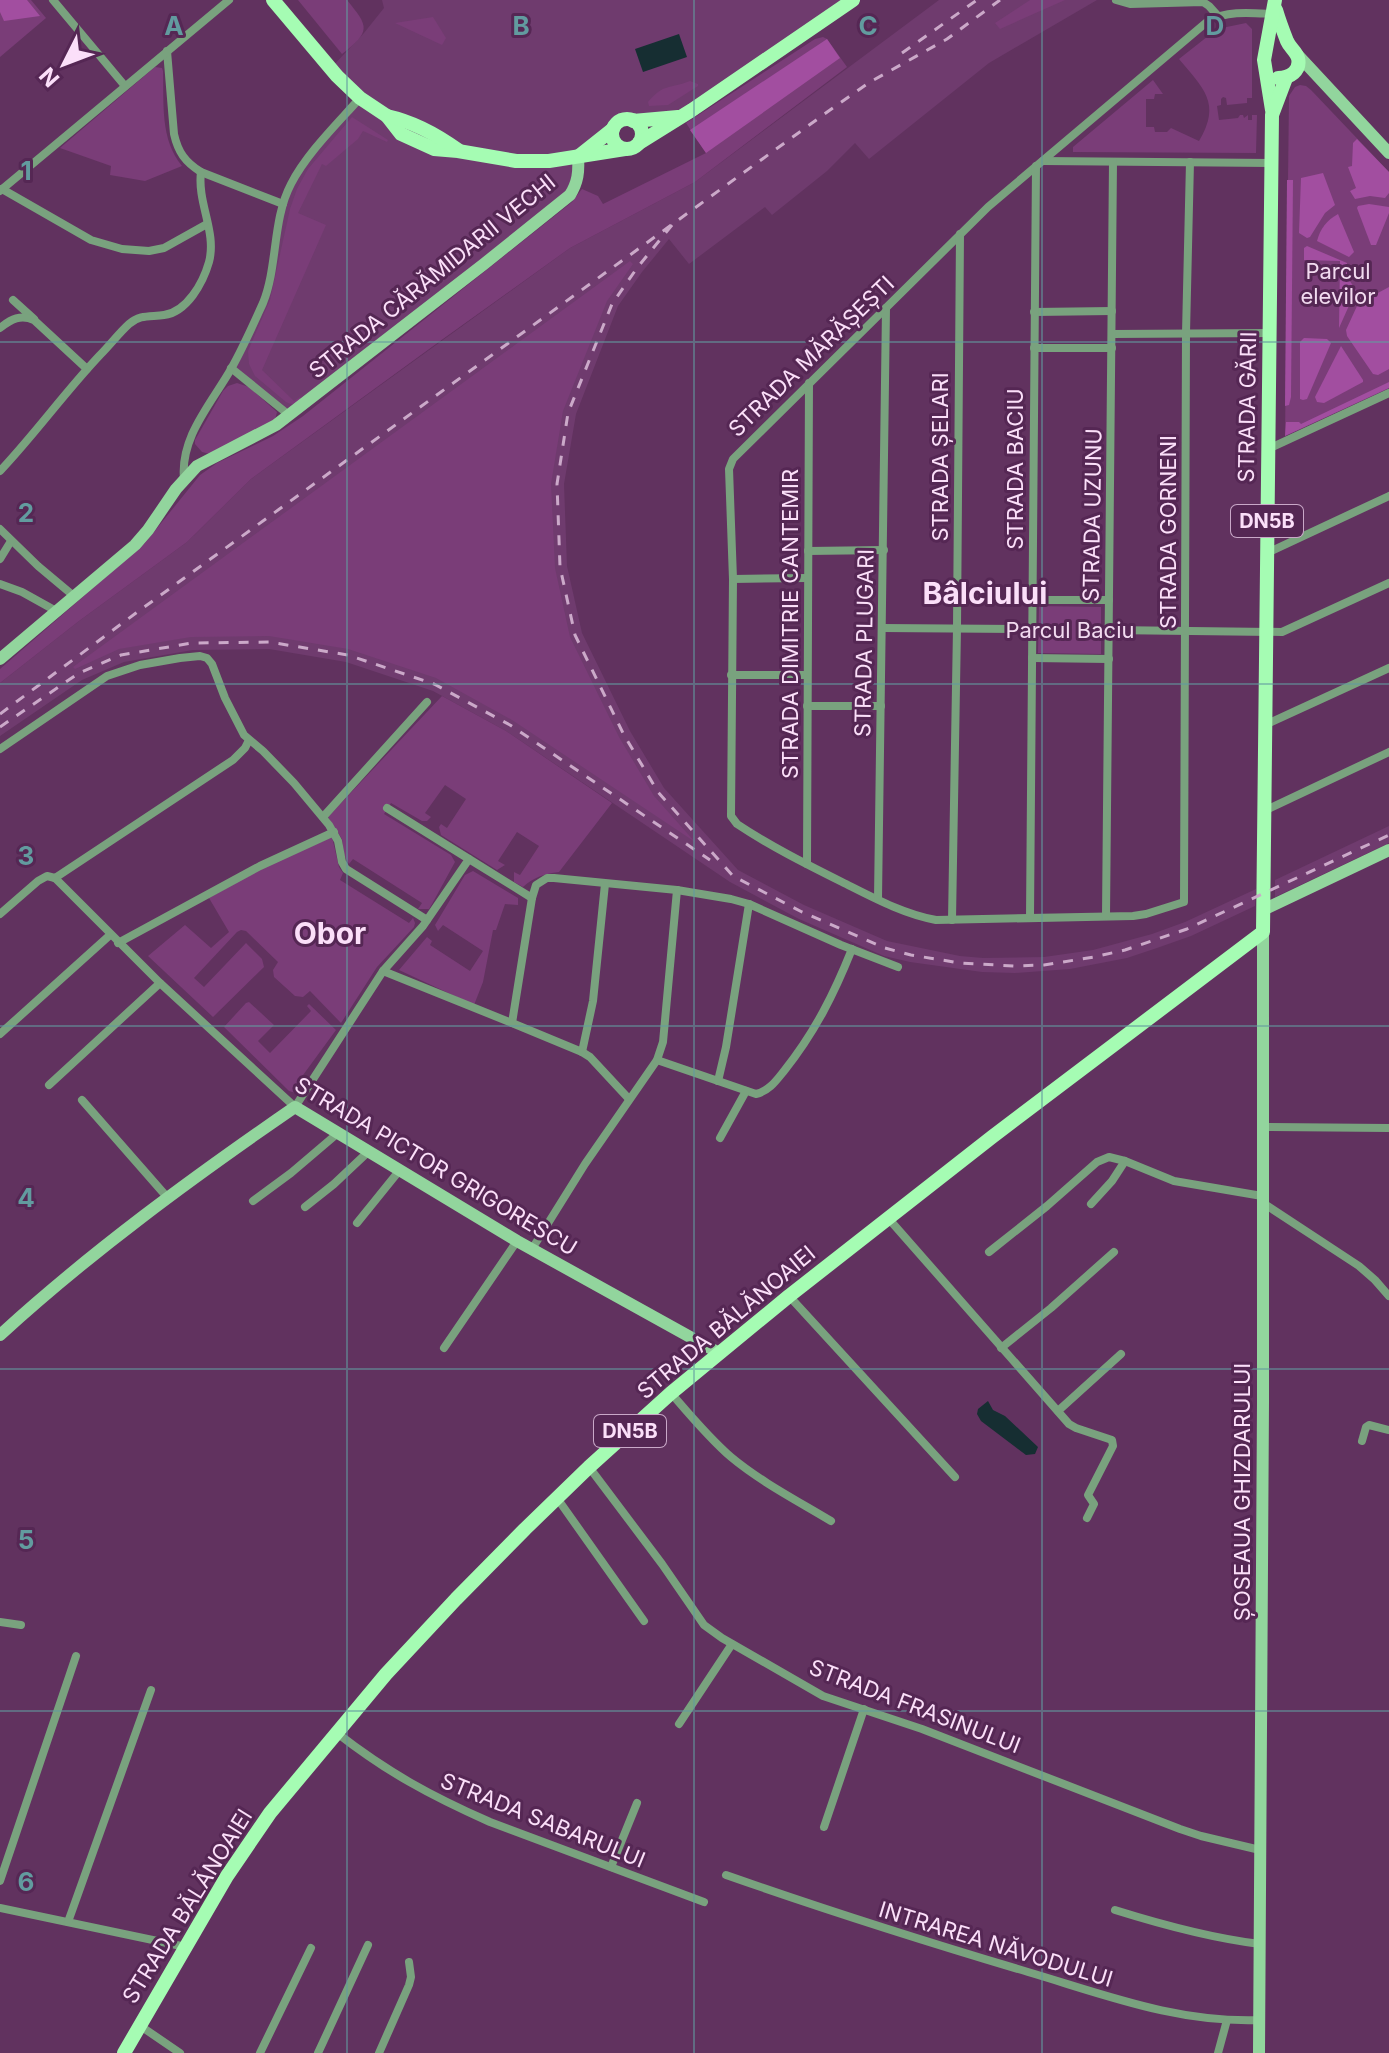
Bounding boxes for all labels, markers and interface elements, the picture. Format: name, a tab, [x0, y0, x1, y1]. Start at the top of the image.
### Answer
text: A	[164, 10, 184, 41]
text: B	[512, 10, 530, 41]
text: C	[858, 10, 878, 41]
text: D	[1206, 10, 1224, 41]
north arrow	[24, 24, 104, 104]
text: N	[34, 62, 64, 92]
text: 1	[20, 155, 32, 186]
street label: STRADA CĂRĂMIDARII VECHI	[304, 169, 560, 383]
park label: Parcul elevilor	[1300, 258, 1376, 309]
street label: STRADA MĂRĂȘEȘTI	[723, 270, 900, 443]
street label: STRADA GĂRII	[1233, 331, 1261, 483]
street label: STRADA ȘELARI	[927, 372, 954, 542]
street label: STRADA BACIU	[1002, 388, 1028, 550]
street label: STRADA UZUNU	[1077, 428, 1107, 602]
street label: STRADA GORNENI	[1155, 435, 1181, 629]
street label: STRADA DIMITRIE CANTEMIR	[777, 469, 803, 779]
text: 2	[18, 497, 34, 528]
road number: DN5B	[1231, 505, 1303, 537]
street label: STRADA PLUGARI	[849, 549, 879, 737]
district label: Bâlciului	[923, 575, 1047, 611]
park label: Parcul Baciu	[1005, 617, 1135, 643]
text: 3	[18, 840, 34, 871]
district label: Obor	[294, 915, 366, 951]
street label: STRADA PICTOR GRIGORESCU	[290, 1071, 582, 1261]
text: 4	[17, 1182, 35, 1213]
street label: STRADA BĂLĂNOAIEI	[632, 1240, 820, 1404]
street label: ȘOSEAUA GHIZDARULUI	[1229, 1363, 1256, 1621]
road number: DN5B	[594, 1415, 666, 1447]
text: 5	[18, 1524, 34, 1555]
street label: STRADA FRASINULUI	[806, 1654, 1024, 1758]
street label: STRADA SABARULUI	[437, 1767, 649, 1873]
street label: STRADA BĂLĂNOAIEI	[117, 1804, 257, 2008]
text: 6	[18, 1866, 34, 1897]
street label: INTRAREA NĂVODULUI	[876, 1896, 1116, 1992]

